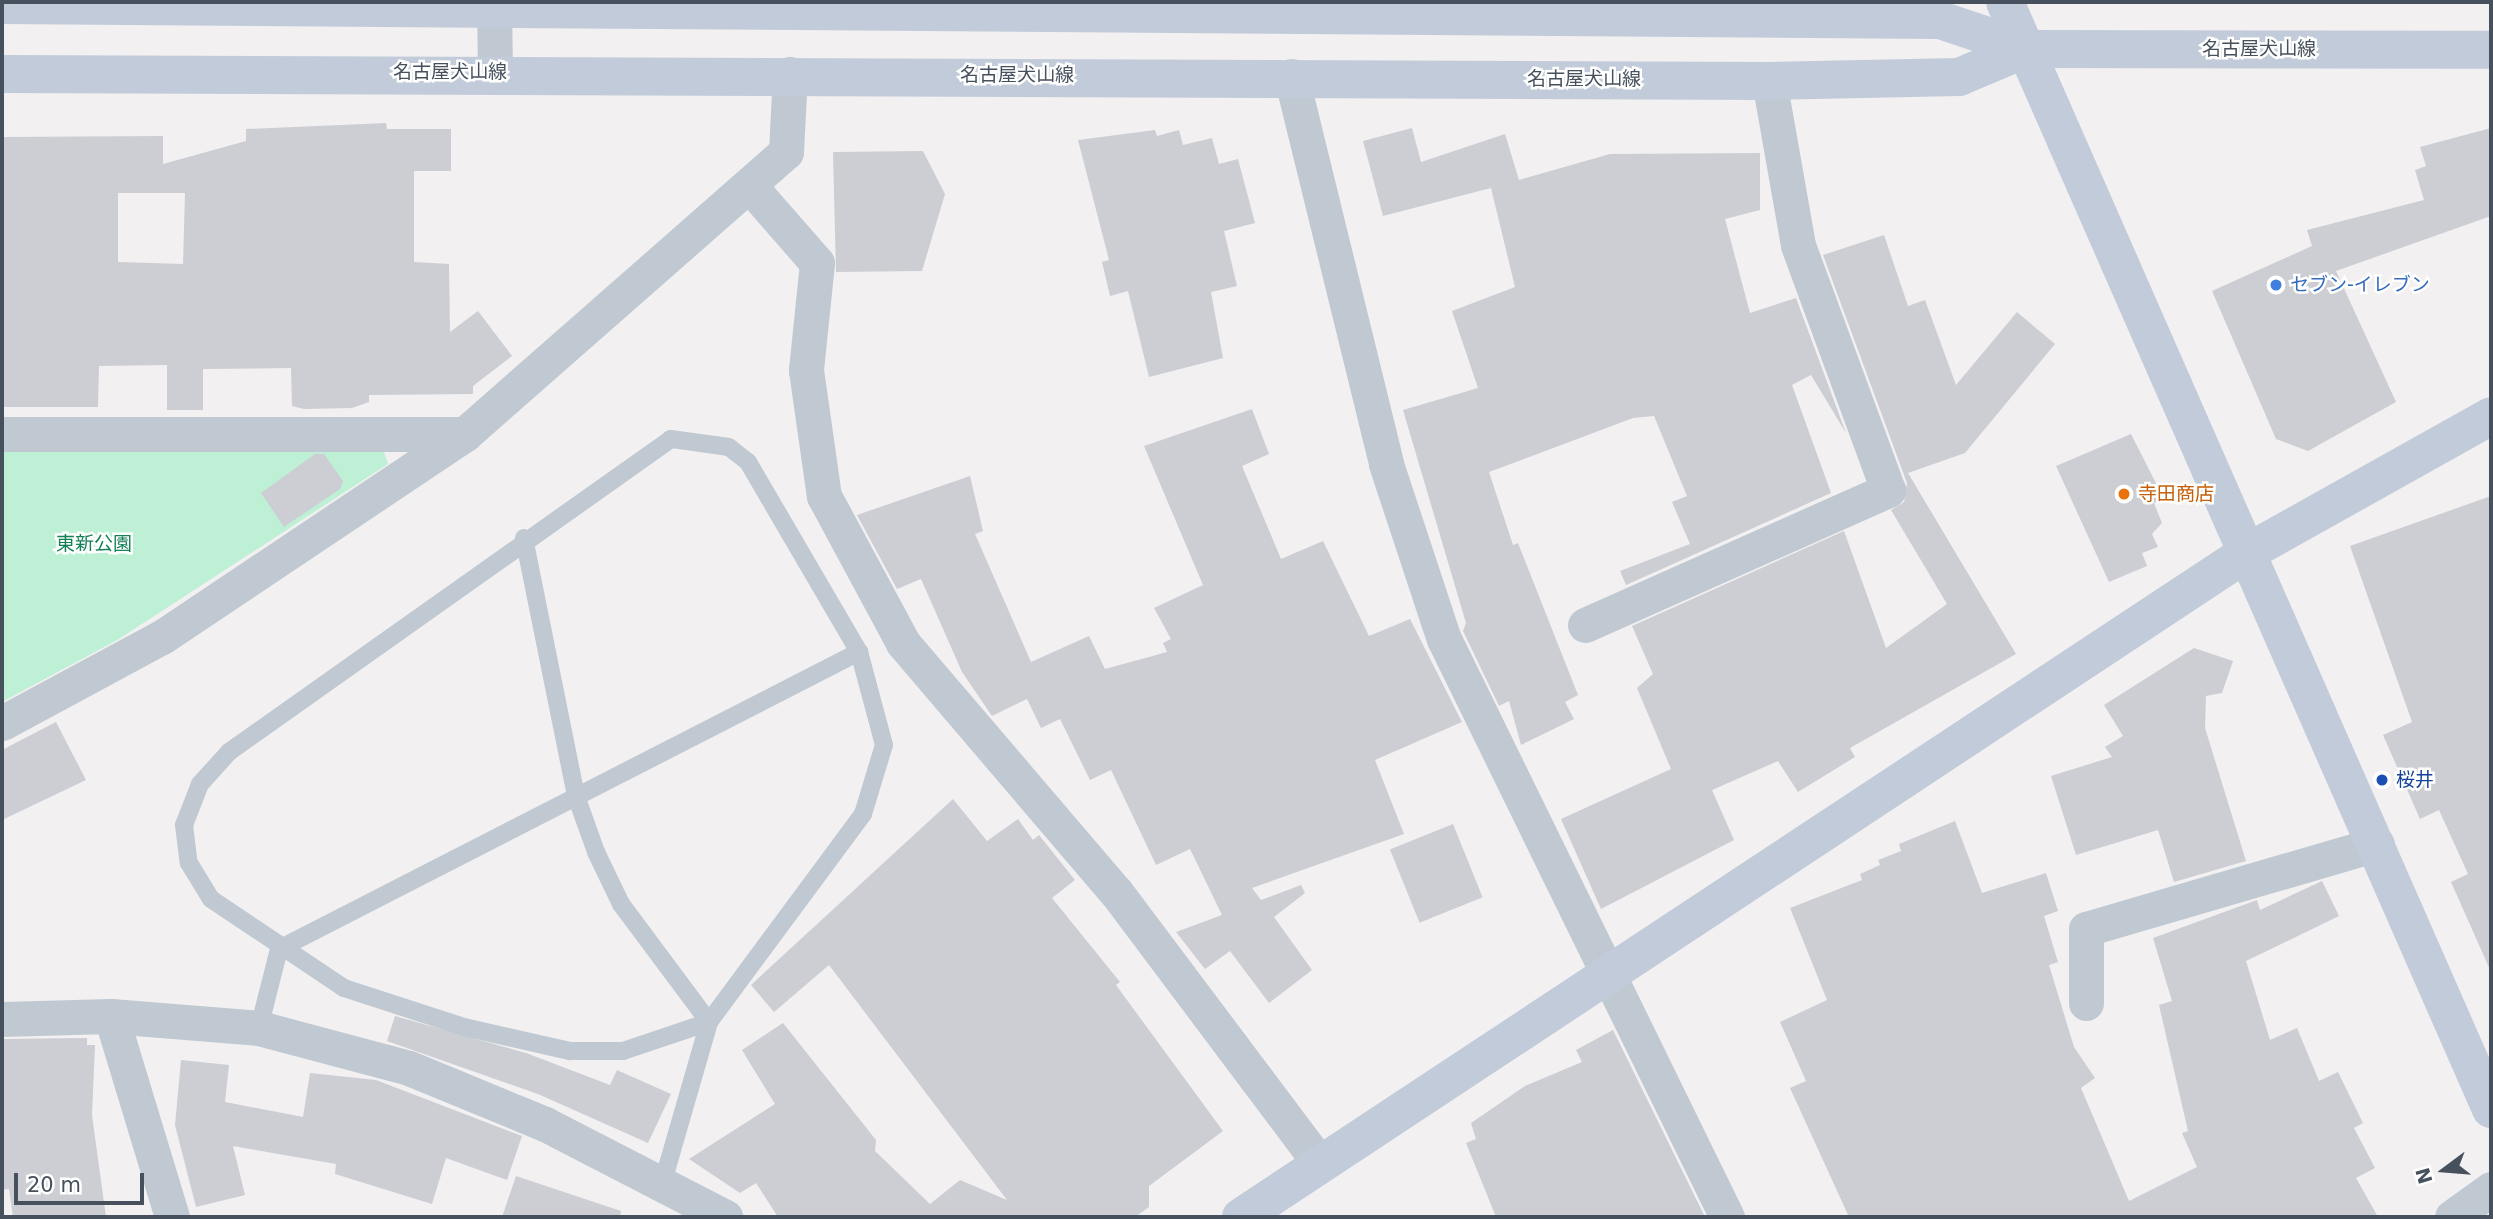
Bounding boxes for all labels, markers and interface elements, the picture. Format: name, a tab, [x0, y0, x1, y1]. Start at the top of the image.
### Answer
street label: 名古屋犬山線	[2202, 38, 2316, 60]
street label: 名古屋犬山線	[393, 61, 507, 83]
street label: 名古屋犬山線	[960, 64, 1074, 86]
street label: 名古屋犬山線	[1527, 68, 1641, 90]
place label: セブン-イレブン	[2290, 274, 2430, 296]
marker: セブン-イレブン	[2268, 277, 2284, 293]
place label: 寺田商店	[2138, 483, 2214, 505]
marker: 寺田商店	[2116, 486, 2132, 502]
park label: 東新公園	[56, 533, 132, 555]
place label: 桜井	[2396, 769, 2434, 791]
marker: 桜井	[2374, 772, 2390, 788]
north arrow	[2409, 1135, 2479, 1205]
scale bar	[18, 1160, 147, 1204]
text: N	[2411, 1165, 2437, 1186]
text: 20 m	[27, 1173, 81, 1197]

